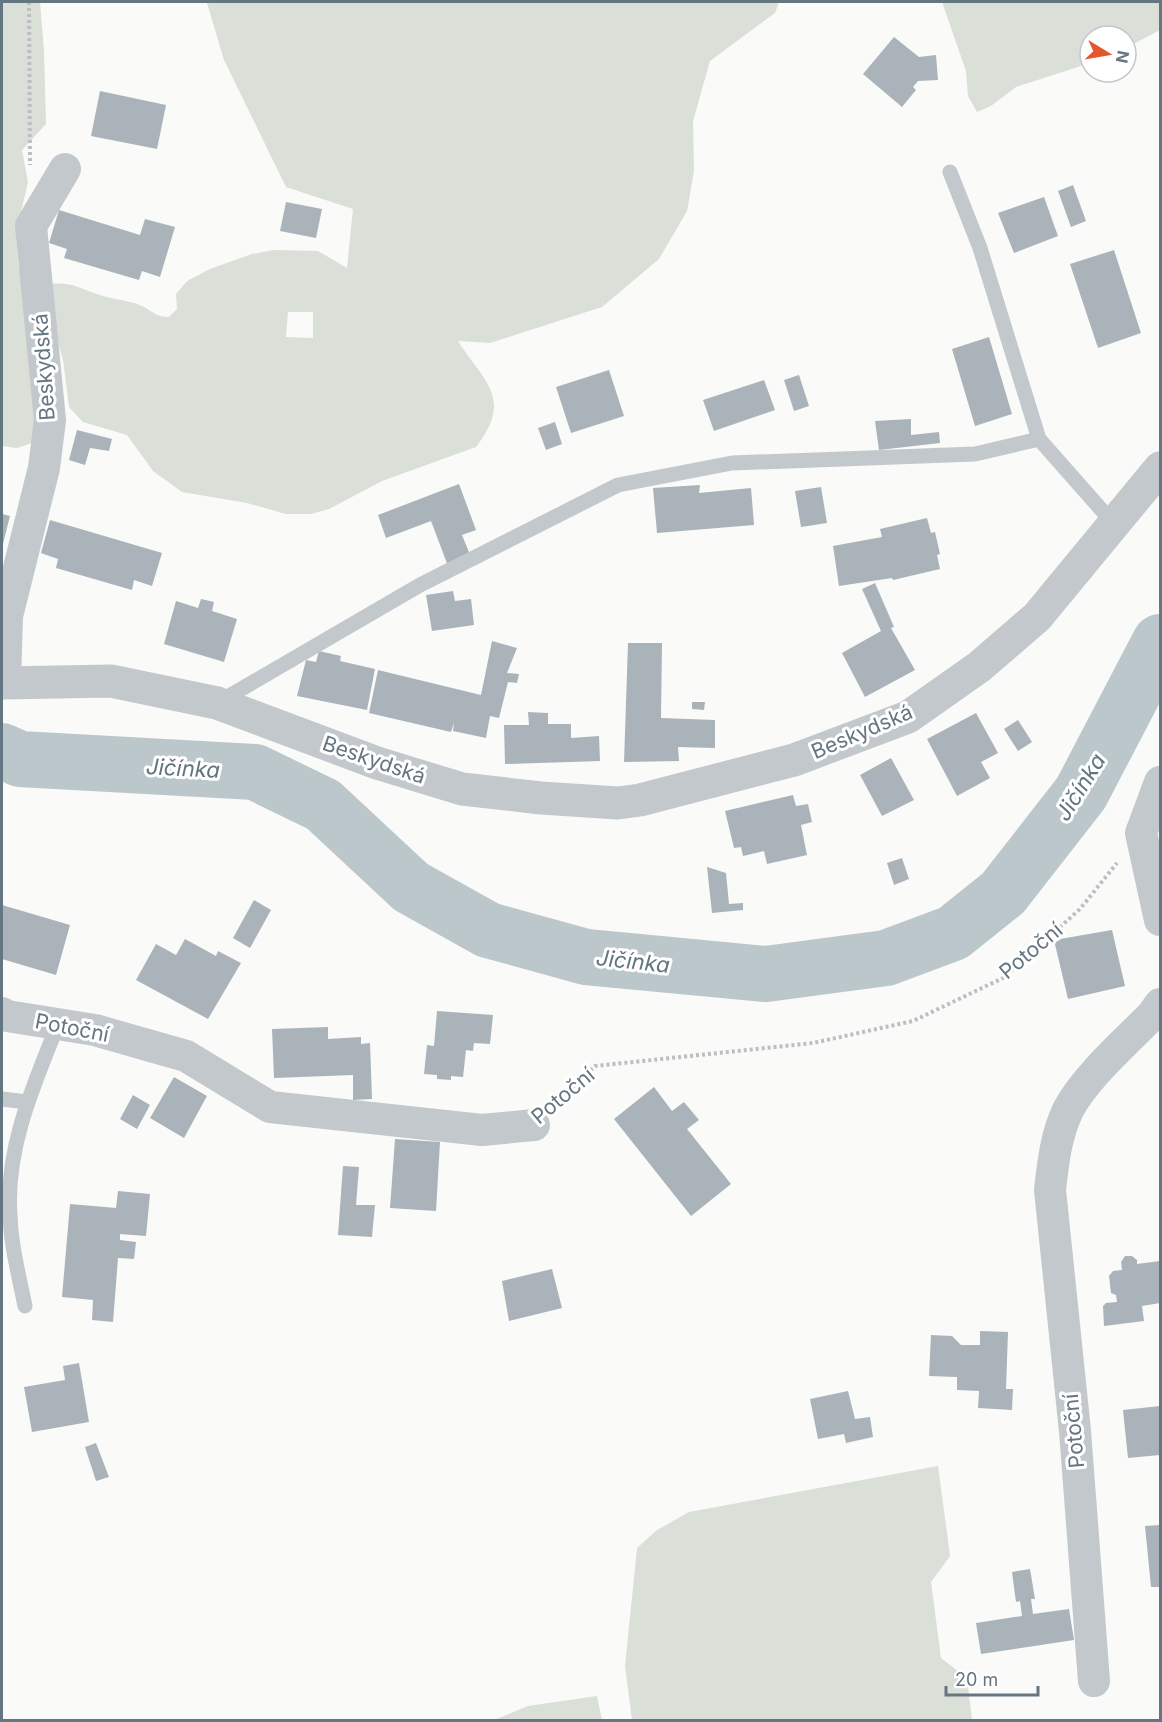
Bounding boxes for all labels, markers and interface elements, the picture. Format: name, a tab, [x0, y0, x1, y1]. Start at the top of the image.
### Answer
north arrow	[1078, 24, 1138, 84]
text: N	[1112, 49, 1134, 65]
street label: Beskydská	[27, 313, 60, 421]
street label: Beskydská	[808, 699, 916, 764]
street label: Beskydská	[319, 730, 429, 789]
water label: Jičínka	[1049, 749, 1111, 825]
water label: Jičínka	[145, 753, 221, 783]
street label: Potoční	[994, 916, 1068, 984]
water label: Jičínka	[595, 944, 671, 978]
street label: Potoční	[33, 1008, 112, 1047]
street label: Potoční	[526, 1061, 600, 1129]
street label: Potoční	[1058, 1392, 1089, 1469]
scale bar	[946, 1659, 1038, 1697]
text: 20 m	[955, 1669, 998, 1690]

